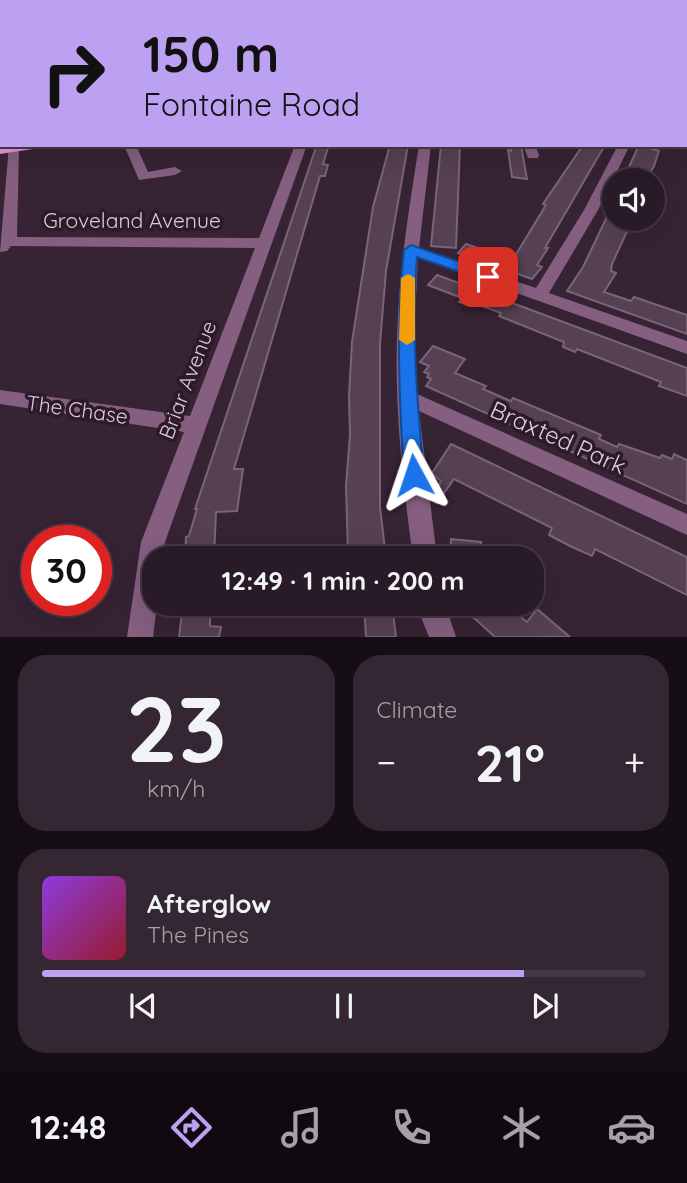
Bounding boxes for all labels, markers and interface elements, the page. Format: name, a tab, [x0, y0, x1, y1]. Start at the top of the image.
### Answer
text: 150 m	[143, 23, 279, 84]
icon: right	[28, 28, 119, 119]
text: Fontaine Road	[143, 84, 360, 124]
map controls	[602, 168, 665, 231]
button: sound	[602, 168, 665, 231]
street label: Groveland Avenue	[43, 207, 221, 233]
pin	[458, 247, 518, 307]
icon: arrive	[469, 258, 507, 296]
street label: Briar Avenue	[153, 317, 222, 442]
street label: The Chase	[25, 389, 130, 429]
street label: Braxted Park	[486, 394, 631, 480]
position arrow	[377, 438, 451, 512]
speed limit sign: 30	[21, 525, 112, 616]
text: 12:49 · 1 min · 200 m	[221, 564, 465, 597]
text: 23	[126, 671, 227, 785]
text: Climate	[377, 695, 457, 724]
text: 21°	[475, 730, 545, 795]
text: −	[377, 738, 396, 786]
text: +	[624, 738, 645, 786]
text: km/h	[147, 774, 205, 803]
text: Afterglow	[147, 887, 271, 920]
text: The Pines	[147, 920, 249, 949]
icon: previous	[124, 987, 162, 1025]
icon: pause	[325, 987, 363, 1025]
icon: next	[526, 987, 564, 1025]
icon: directions	[167, 1103, 216, 1152]
icon: music	[277, 1103, 326, 1152]
icon: phone	[387, 1103, 436, 1152]
icon: climate	[497, 1103, 546, 1152]
icon: car	[607, 1103, 656, 1152]
text: 12:48	[31, 1107, 106, 1147]

